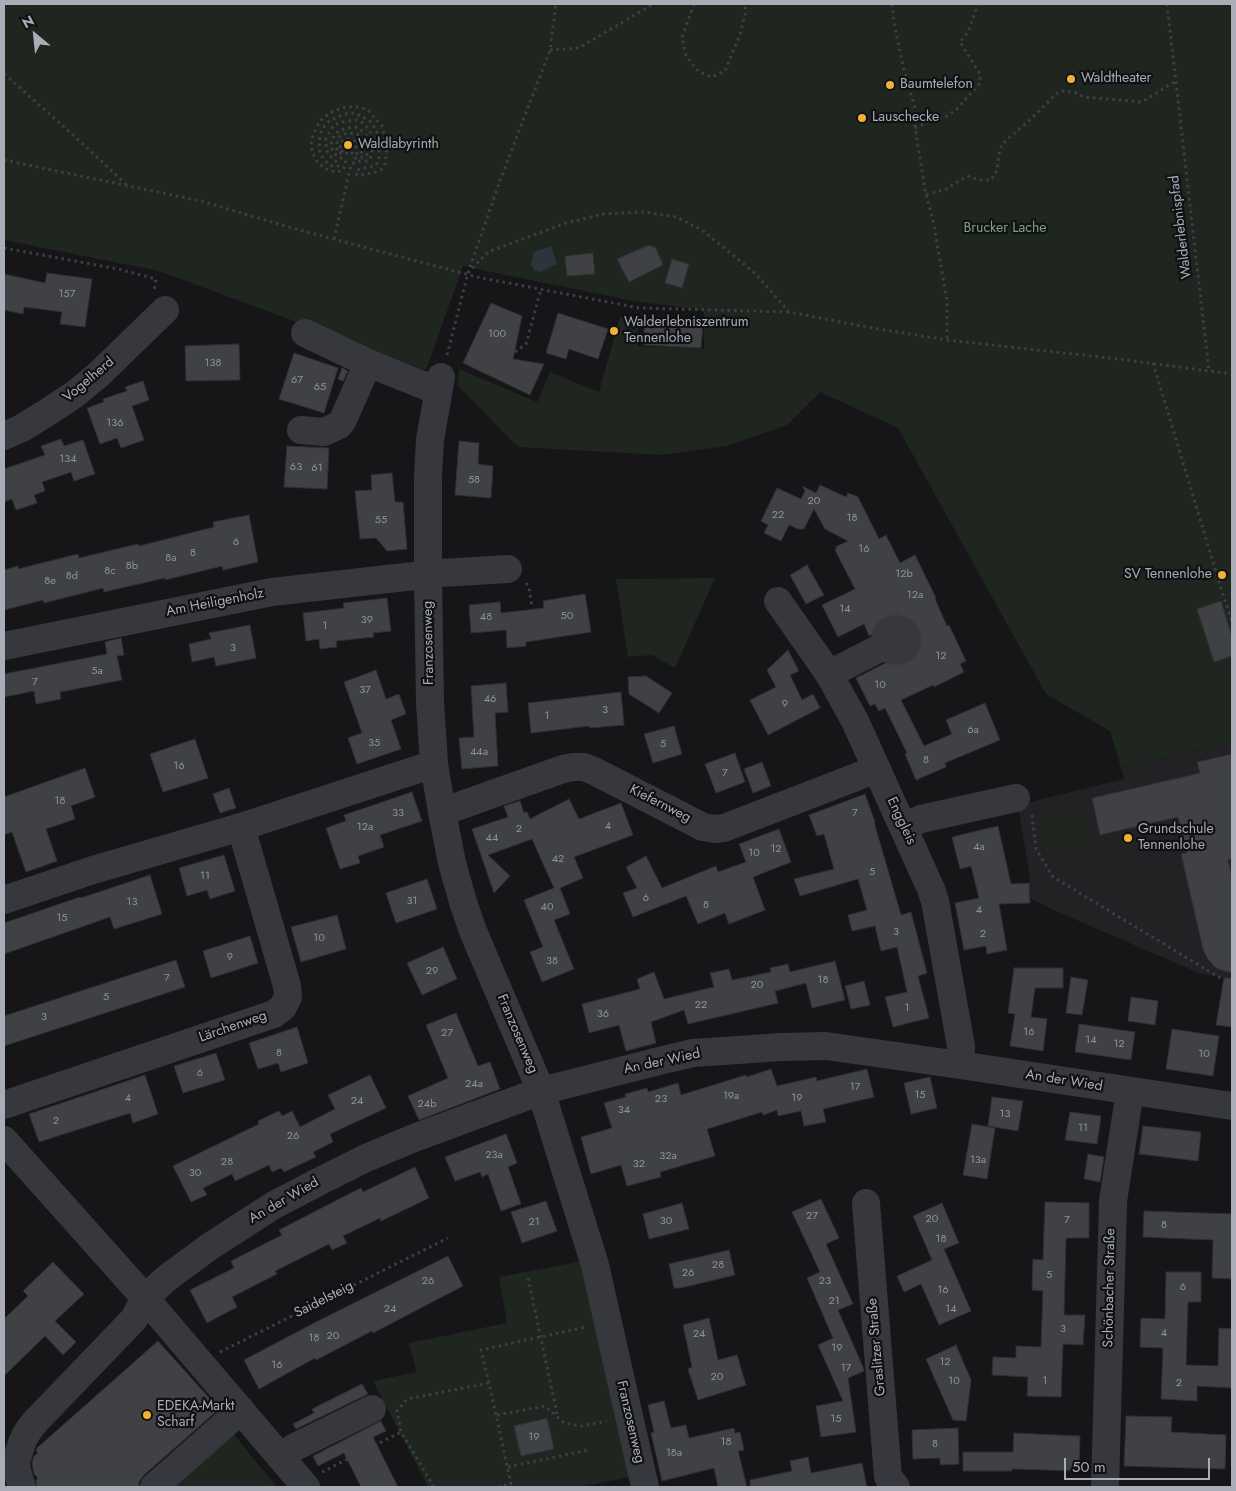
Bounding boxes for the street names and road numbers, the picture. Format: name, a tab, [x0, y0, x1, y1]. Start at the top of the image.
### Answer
street label: Walderlebnispfad	[1166, 174, 1196, 280]
street label: Vogelherd	[60, 354, 118, 406]
street label: Am Heiligenholz	[165, 585, 265, 621]
street label: Franzosenweg	[420, 601, 438, 685]
street label: Kiefernweg	[627, 781, 693, 827]
street label: Enggleis	[883, 794, 919, 848]
street label: Franzosenweg	[493, 992, 541, 1076]
street label: Lärchenweg	[197, 1008, 269, 1046]
street label: An der Wied	[622, 1046, 702, 1078]
street label: An der Wied	[1024, 1067, 1104, 1095]
street label: An der Wied	[246, 1174, 322, 1228]
street label: Schönbacher Straße	[1101, 1228, 1119, 1348]
street label: Saidelsteig	[292, 1278, 356, 1322]
street label: Graslitzer Straße	[864, 1297, 890, 1397]
street label: Franzosenweg	[612, 1379, 648, 1465]

